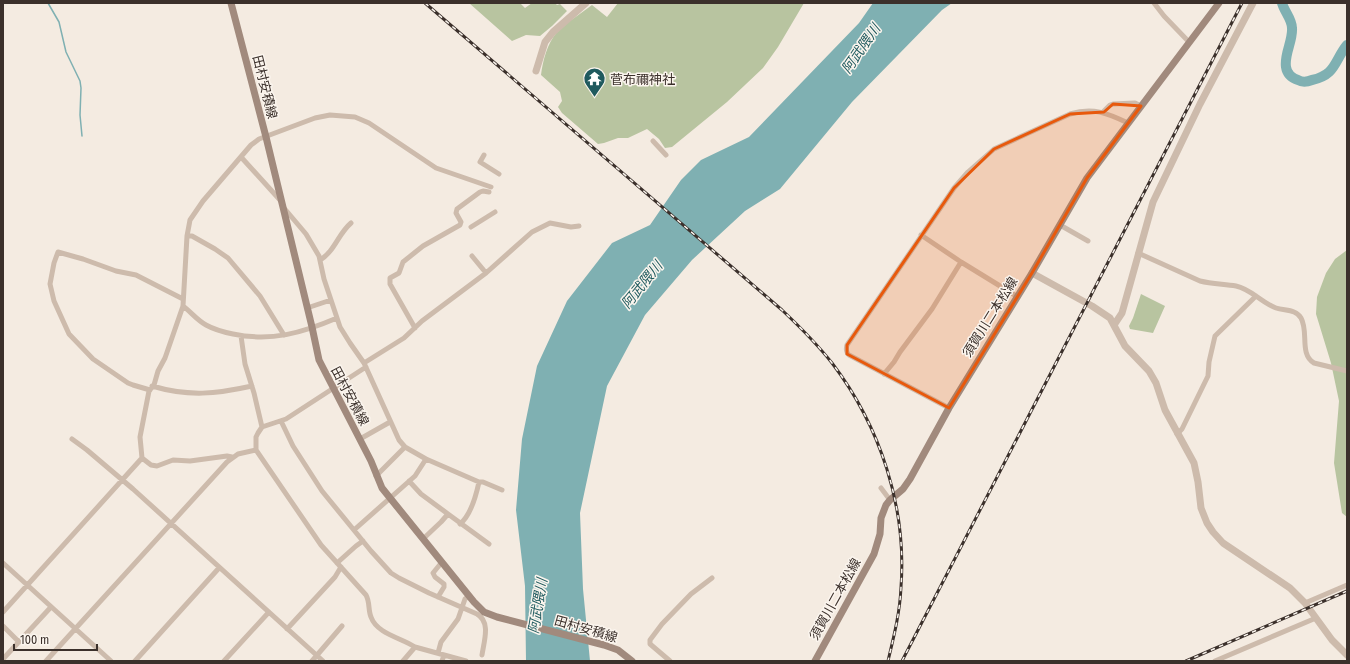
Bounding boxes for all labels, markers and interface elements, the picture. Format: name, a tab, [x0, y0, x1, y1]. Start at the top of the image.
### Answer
water label: 阿武隈川	[838, 20, 885, 77]
street label: 田村安積線	[250, 54, 280, 120]
temple icon: 菅布禰神社	[582, 66, 608, 99]
place label: 菅布禰神社	[610, 72, 675, 87]
water label: 阿武隈川	[618, 256, 667, 312]
street label: 須賀川二本松線	[960, 274, 1020, 360]
street label: 田村安積線	[328, 364, 372, 428]
street label: 須賀川二本松線	[806, 556, 864, 642]
water label: 阿武隈川	[525, 575, 551, 635]
street label: 田村安積線	[553, 613, 619, 645]
scale bar	[14, 626, 97, 652]
text: 100 m	[20, 633, 49, 647]

